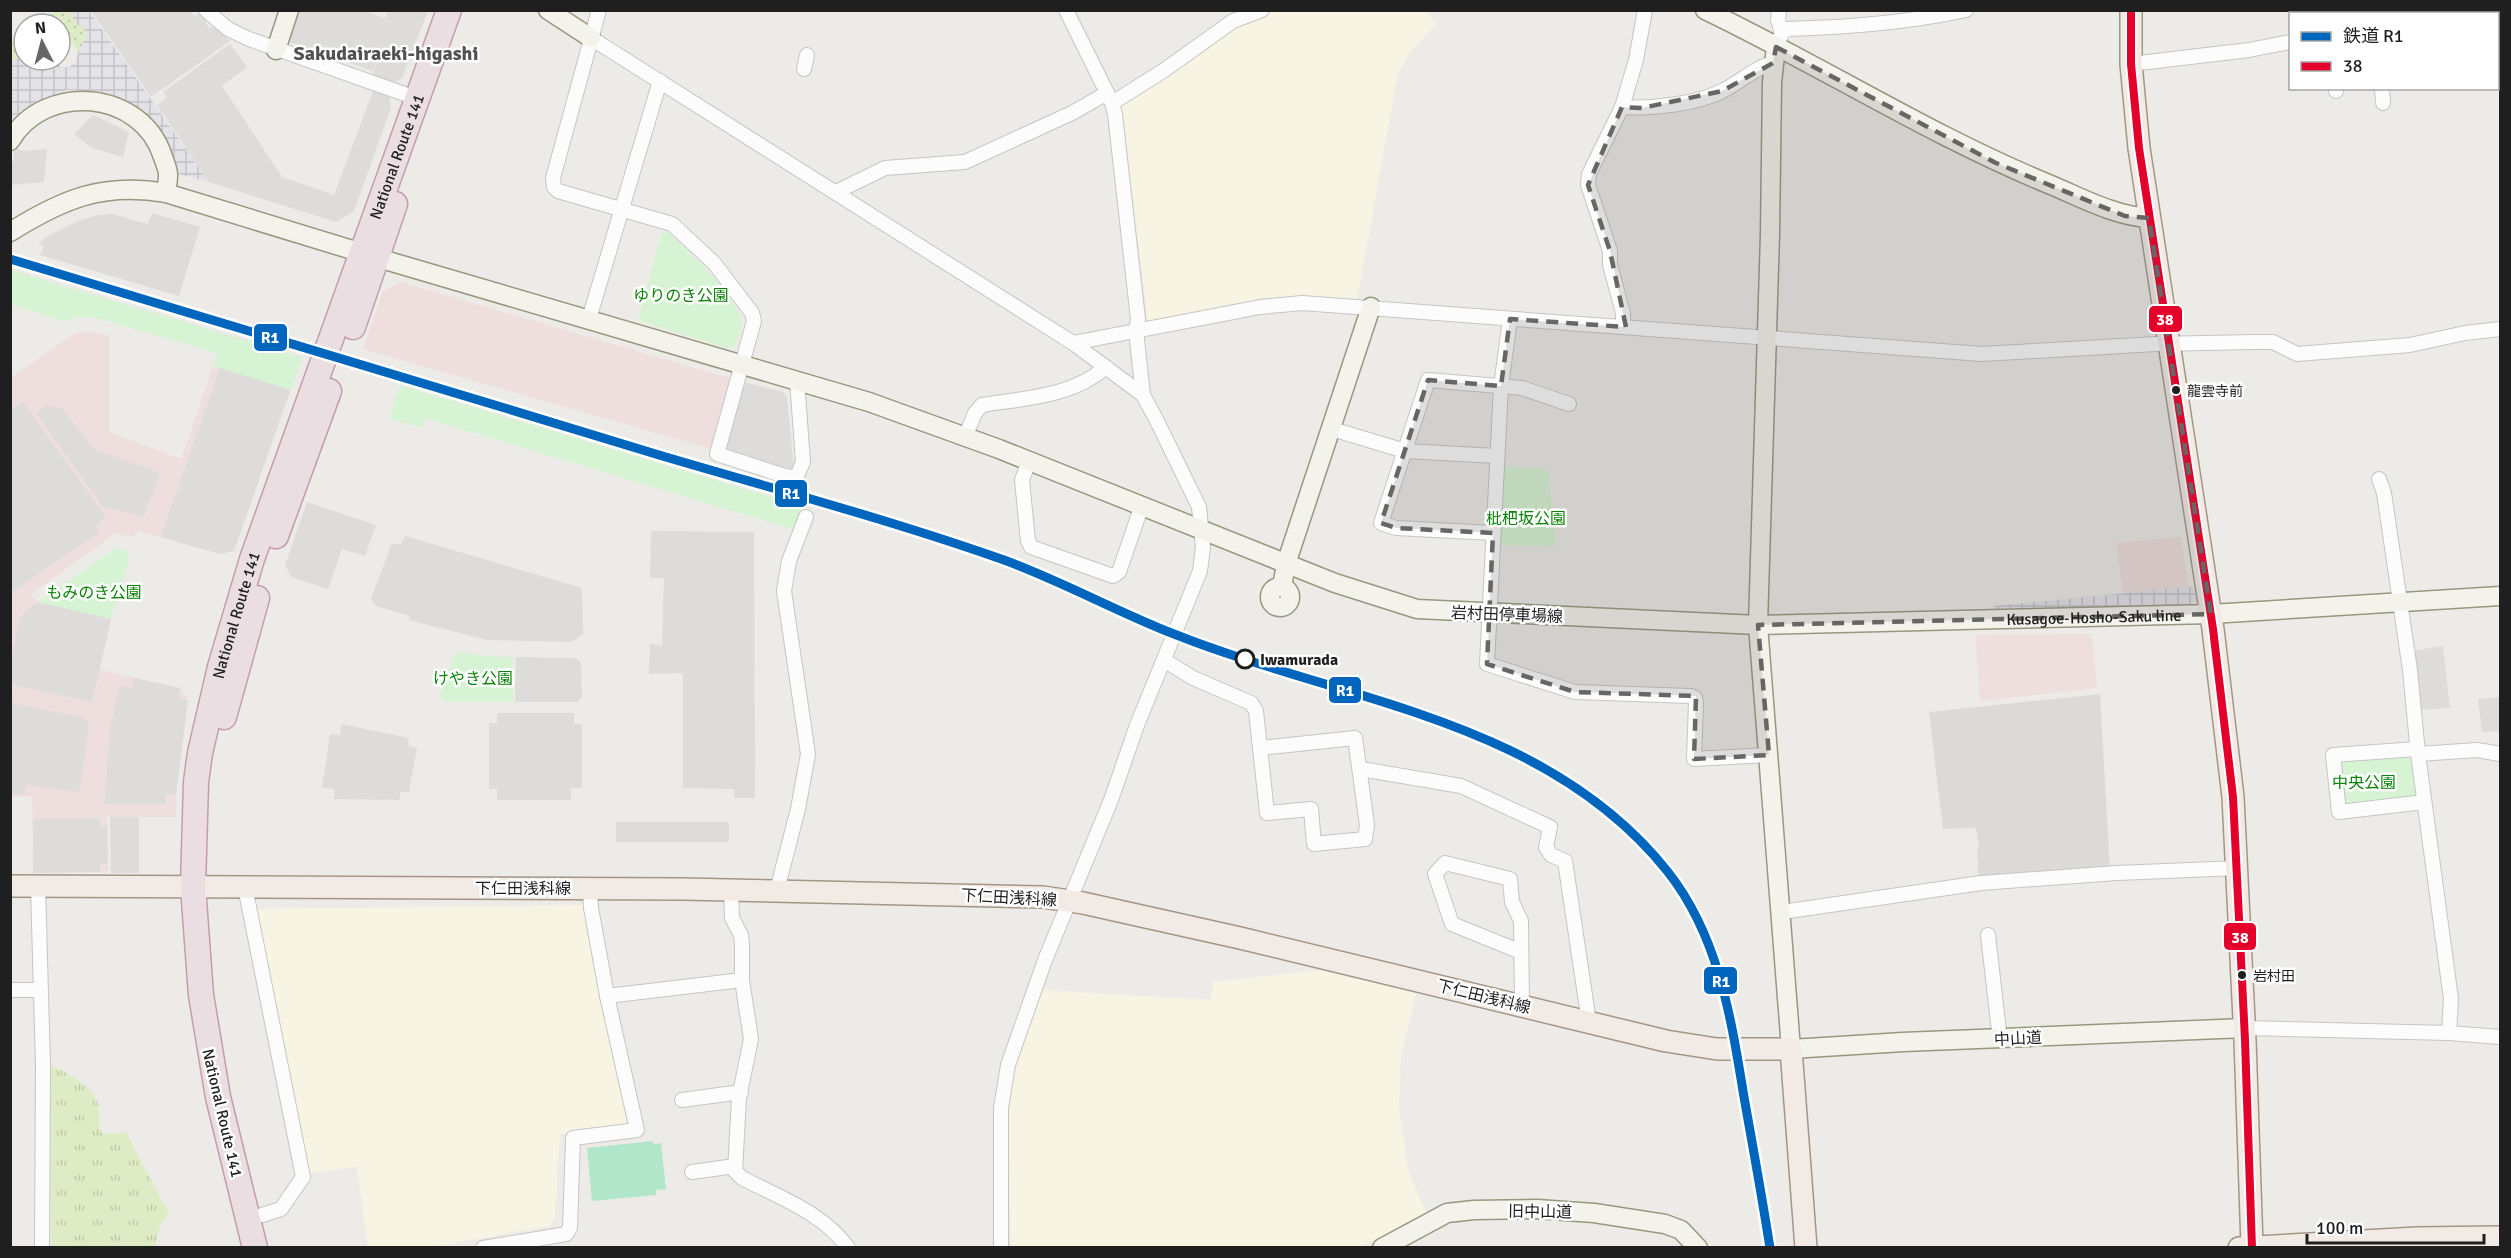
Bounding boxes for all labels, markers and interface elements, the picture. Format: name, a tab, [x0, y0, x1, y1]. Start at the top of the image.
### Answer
north arrow	[12, 12, 72, 72]
legend	[2289, 12, 2499, 90]
text: N	[34, 18, 47, 39]
text: 鉄道 R1	[2343, 25, 2404, 47]
district label: Sakudairaeki-higashi	[294, 41, 478, 66]
text: 38	[2343, 55, 2362, 77]
street label: National Route 141	[366, 91, 429, 222]
park label: ゆりのき公園	[633, 286, 729, 306]
line badge: 38	[2148, 305, 2183, 333]
text: 38	[2156, 310, 2174, 330]
line badge: R1	[253, 323, 288, 352]
text: R1	[261, 328, 280, 348]
place label: 龍雲寺前	[2187, 383, 2243, 400]
marker: 龍雲寺前	[2170, 384, 2182, 396]
line badge: R1	[774, 479, 808, 508]
text: R1	[782, 484, 801, 504]
park label: 枇杷坂公園	[1486, 509, 1566, 529]
street label: National Route 141	[209, 549, 265, 681]
park label: もみのき公園	[46, 583, 142, 603]
street label: 岩村田停車場線	[1451, 603, 1563, 627]
street label: Kusagoe-Hosho-Saku line	[2006, 606, 2182, 630]
marker: Iwamurada	[1235, 649, 1255, 669]
place label: Iwamurada	[1260, 650, 1338, 670]
park label: けやき公園	[433, 669, 513, 689]
line badge: R1	[1328, 676, 1362, 704]
text: R1	[1336, 681, 1355, 701]
park label: 中央公園	[2332, 773, 2396, 793]
street label: 下仁田浅科線	[475, 879, 571, 899]
street label: 下仁田浅科線	[960, 885, 1057, 910]
line badge: 38	[2223, 922, 2257, 951]
text: 38	[2231, 928, 2249, 948]
line badge: R1	[1703, 966, 1738, 995]
place label: 岩村田	[2253, 968, 2295, 985]
marker: 岩村田	[2236, 969, 2248, 981]
text: R1	[1712, 972, 1731, 992]
street label: 下仁田浅科線	[1435, 976, 1533, 1018]
street label: 中山道	[1994, 1028, 2043, 1050]
street label: National Route 141	[197, 1047, 247, 1180]
street label: 旧中山道	[1508, 1201, 1572, 1223]
scale bar	[2307, 1207, 2484, 1245]
text: 100 m	[2316, 1217, 2363, 1239]

